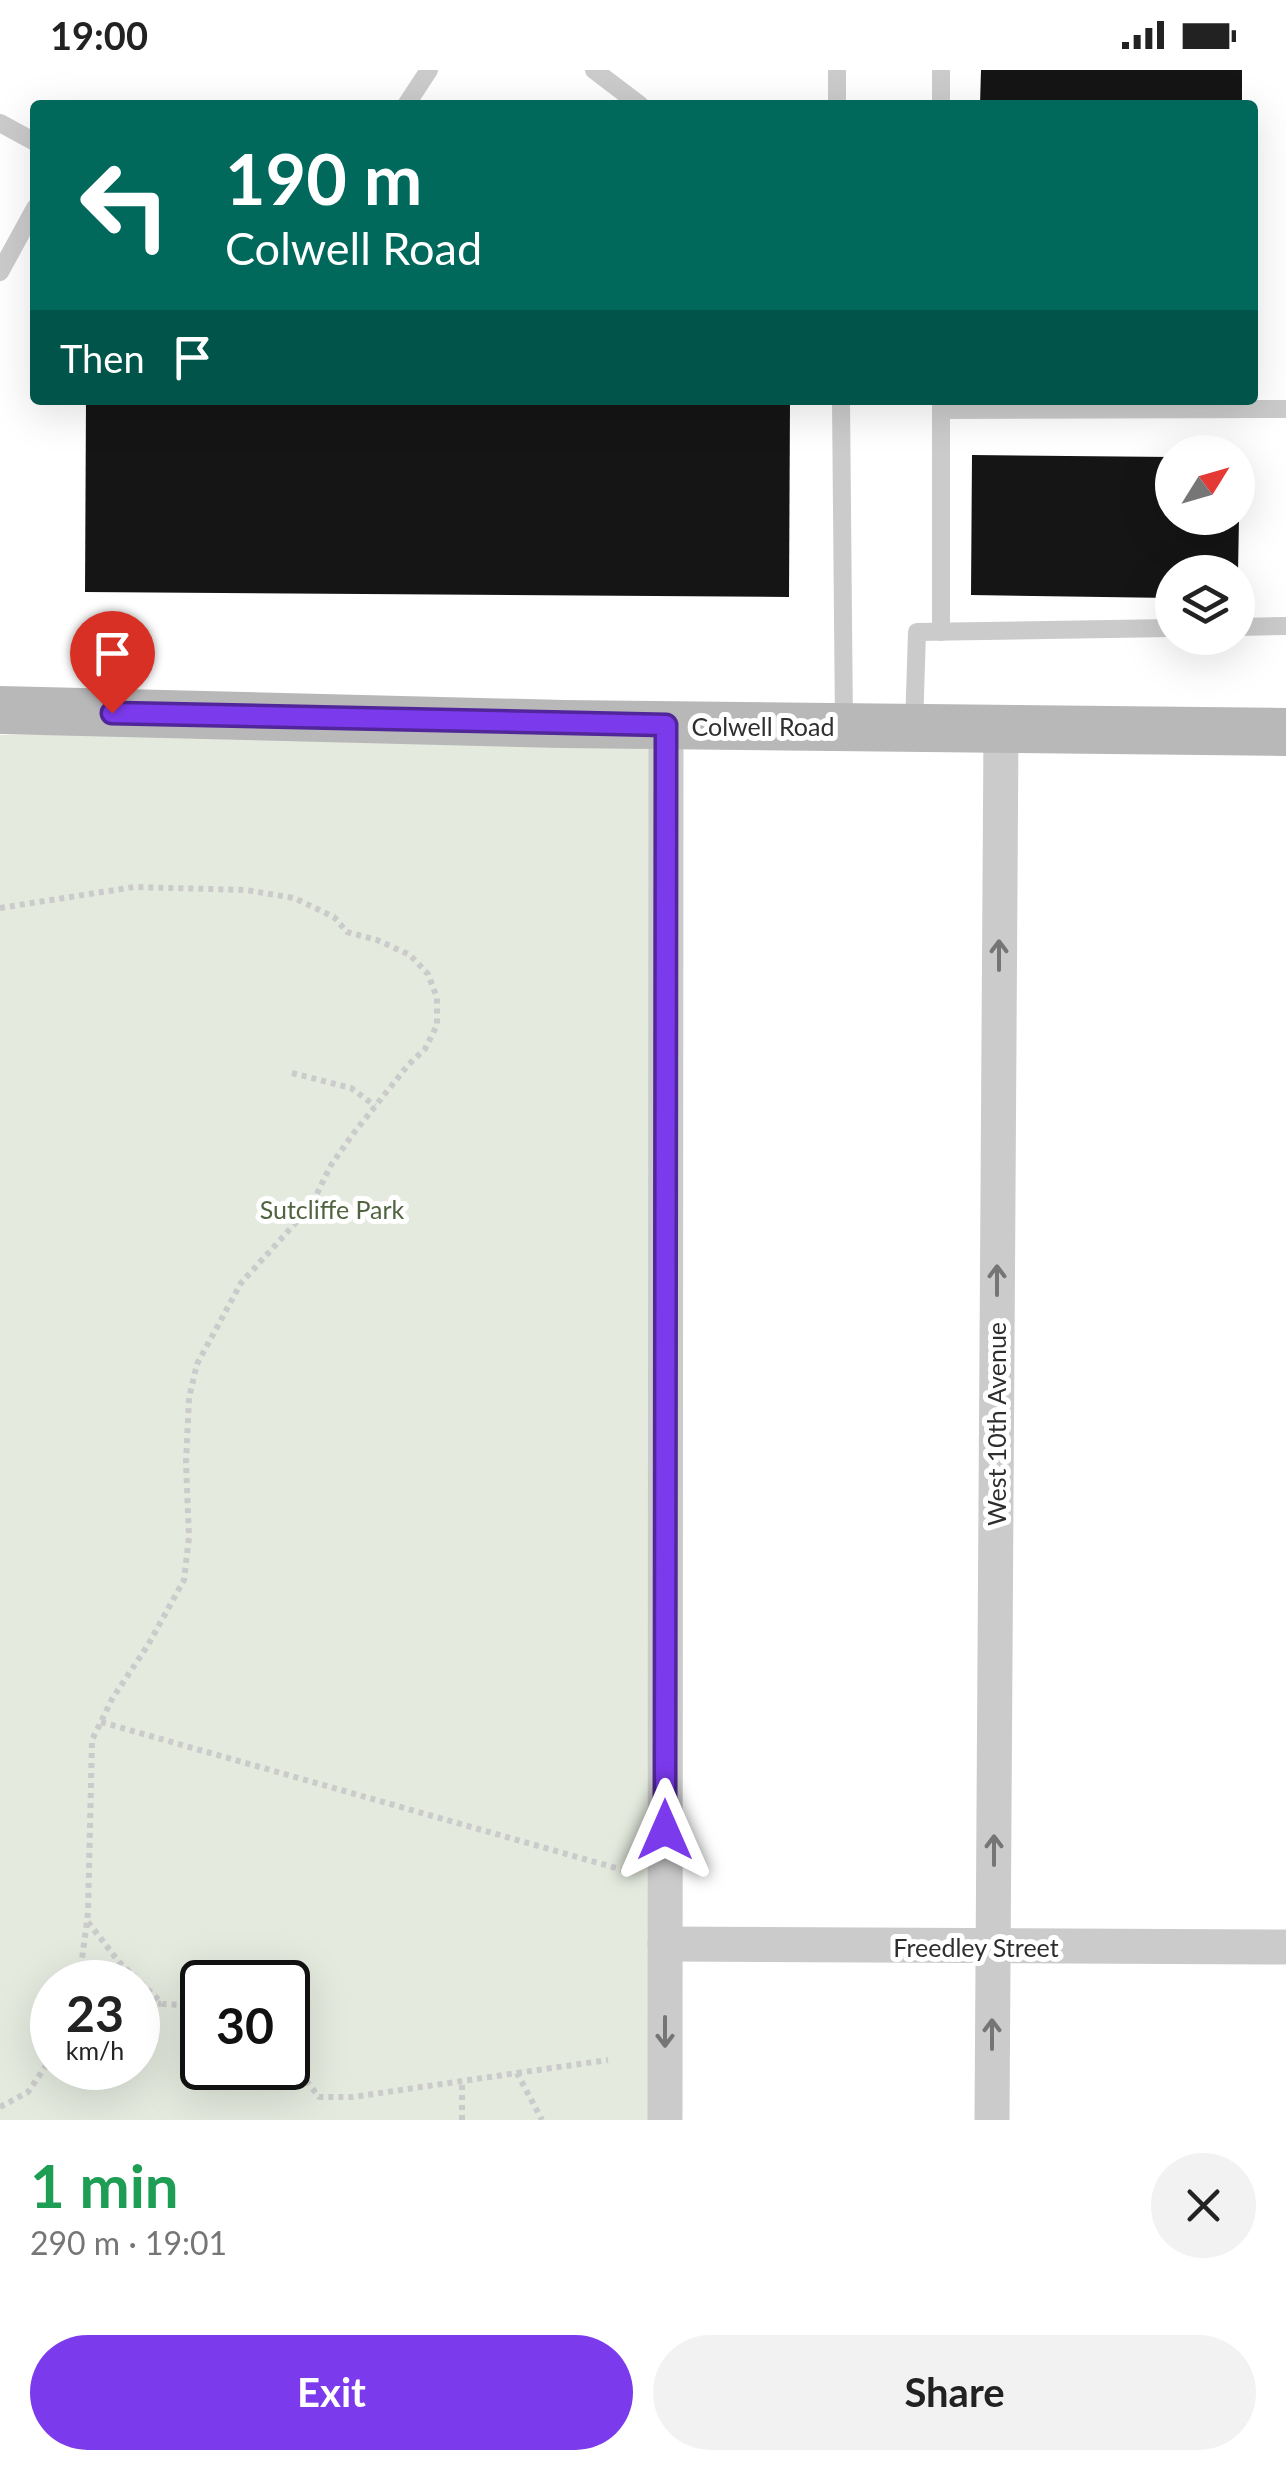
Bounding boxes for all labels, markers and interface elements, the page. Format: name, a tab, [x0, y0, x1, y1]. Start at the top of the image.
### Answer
text: 19:00	[50, 12, 148, 58]
text: 190 m	[225, 136, 422, 220]
icon: left	[60, 140, 190, 270]
text: Colwell Road	[225, 221, 482, 275]
icon: arrive	[165, 330, 220, 385]
text: Then	[60, 335, 145, 381]
north arrow	[1155, 435, 1255, 535]
map controls	[1155, 435, 1255, 655]
button: layers	[1155, 555, 1255, 655]
pin	[70, 611, 155, 714]
icon: arrive	[85, 626, 140, 681]
street label: Colwell Road	[692, 711, 834, 741]
one-way arrow	[990, 940, 1008, 972]
park label: Sutcliffe Park	[260, 1194, 405, 1224]
one-way arrow	[988, 1265, 1006, 1298]
street label: West 10th Avenue	[981, 1322, 1011, 1526]
position arrow	[613, 1778, 717, 1882]
one-way arrow	[984, 1835, 1004, 1868]
street label: Freedley Street	[893, 1932, 1059, 1962]
speed limit sign: 30	[180, 1960, 310, 2090]
text: 23	[66, 1983, 124, 2043]
one-way arrow	[656, 2014, 674, 2047]
one-way arrow	[982, 2018, 1002, 2050]
text: km/h	[66, 2035, 124, 2065]
text: 1 min	[30, 2149, 179, 2221]
button: close	[1151, 2153, 1256, 2258]
text: 290 m · 19:01	[30, 2223, 227, 2262]
button: Exit	[30, 2335, 633, 2450]
button: Share	[653, 2335, 1256, 2450]

